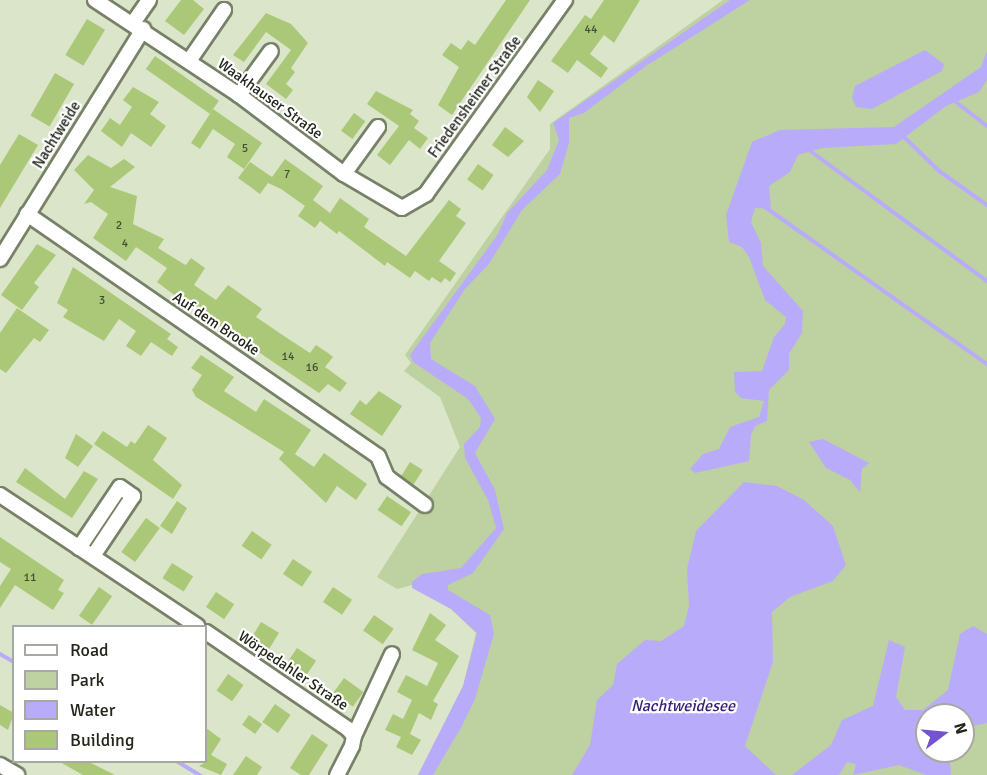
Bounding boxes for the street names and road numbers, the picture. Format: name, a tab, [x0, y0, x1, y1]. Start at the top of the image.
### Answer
street label: Friedensheimer Straße	[425, 32, 525, 162]
street label: Waakhauser Straße	[214, 55, 326, 143]
street label: Nachtweide	[29, 98, 85, 172]
street label: Auf dem Brooke	[169, 288, 263, 360]
street label: Wörpedahler Straße	[235, 628, 351, 714]

